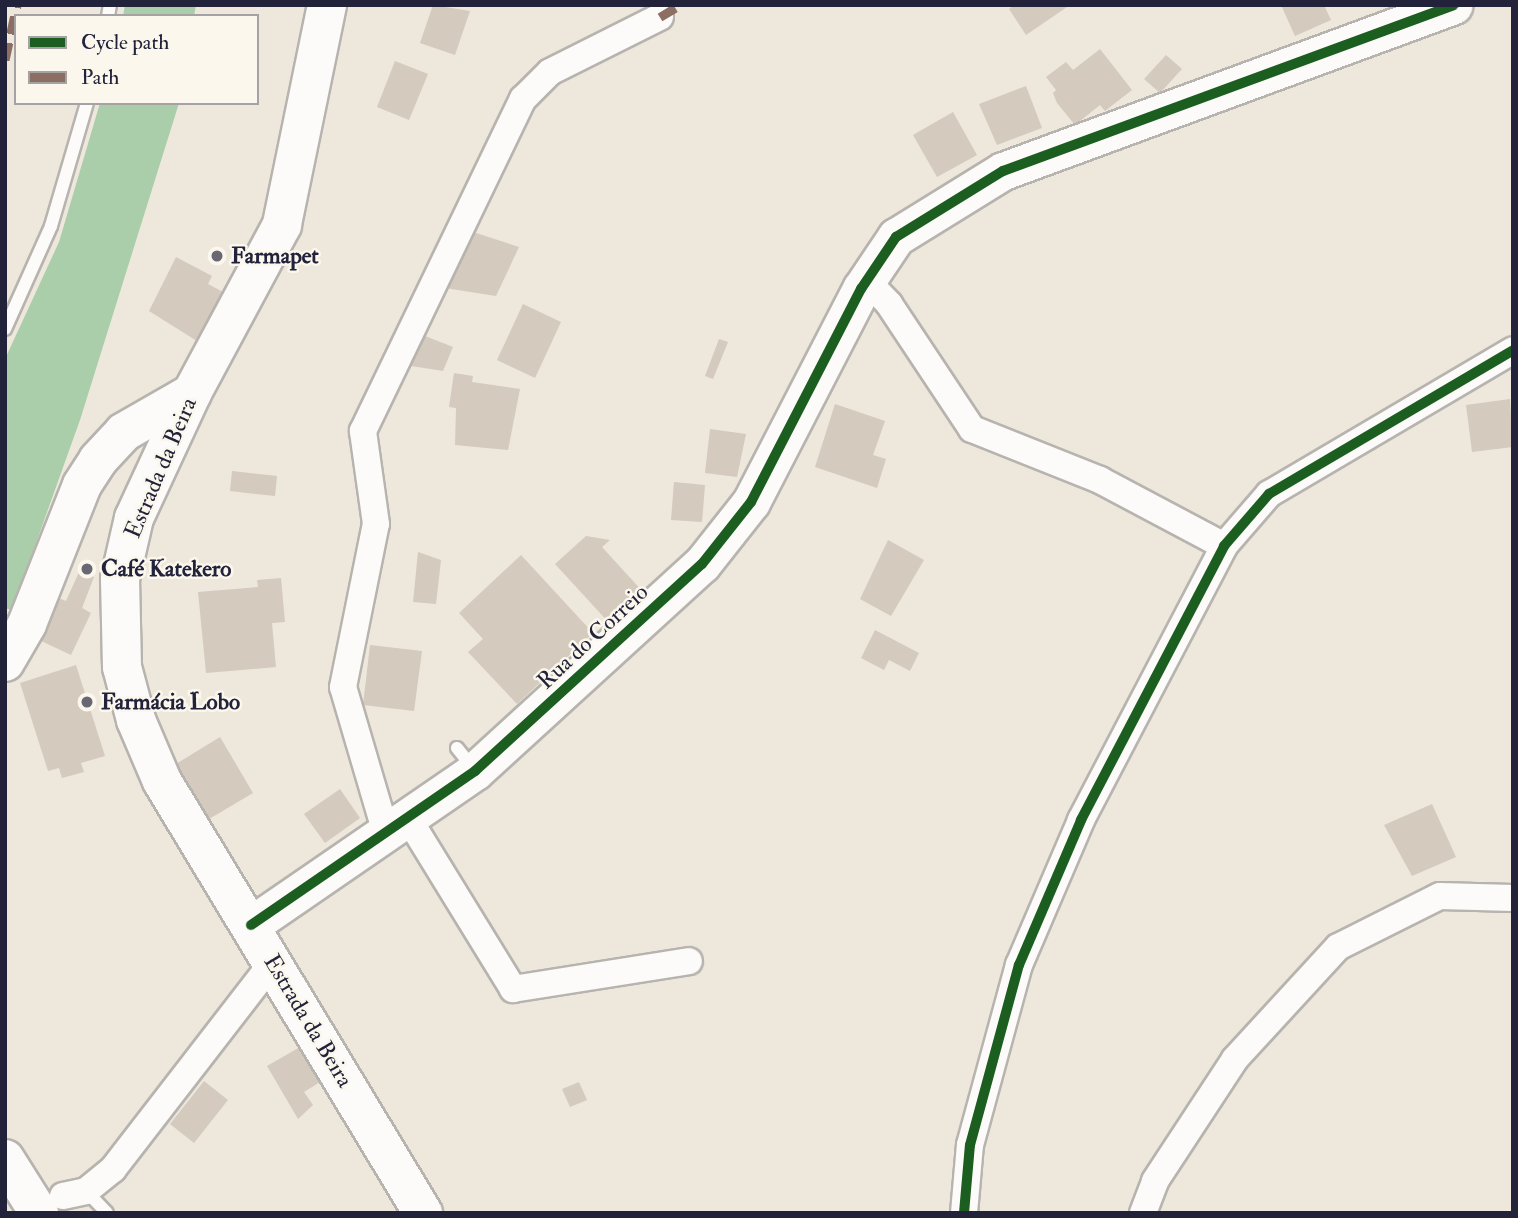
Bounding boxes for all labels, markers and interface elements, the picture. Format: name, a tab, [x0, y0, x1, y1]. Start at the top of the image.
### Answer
legend	[14, 14, 259, 105]
text: Cycle path	[81, 29, 169, 56]
text: Path	[81, 64, 119, 91]
place label: Farmapet	[231, 242, 319, 270]
marker: Farmapet	[209, 248, 225, 264]
street label: Estrada da Beira	[119, 394, 203, 542]
place label: Café Katekero	[101, 555, 231, 583]
marker: Café Katekero	[79, 561, 95, 577]
street label: Rua do Correio	[532, 579, 654, 695]
place label: Farmácia Lobo	[101, 688, 240, 716]
marker: Farmácia Lobo	[79, 694, 95, 710]
street label: Estrada da Beira	[258, 950, 358, 1092]

